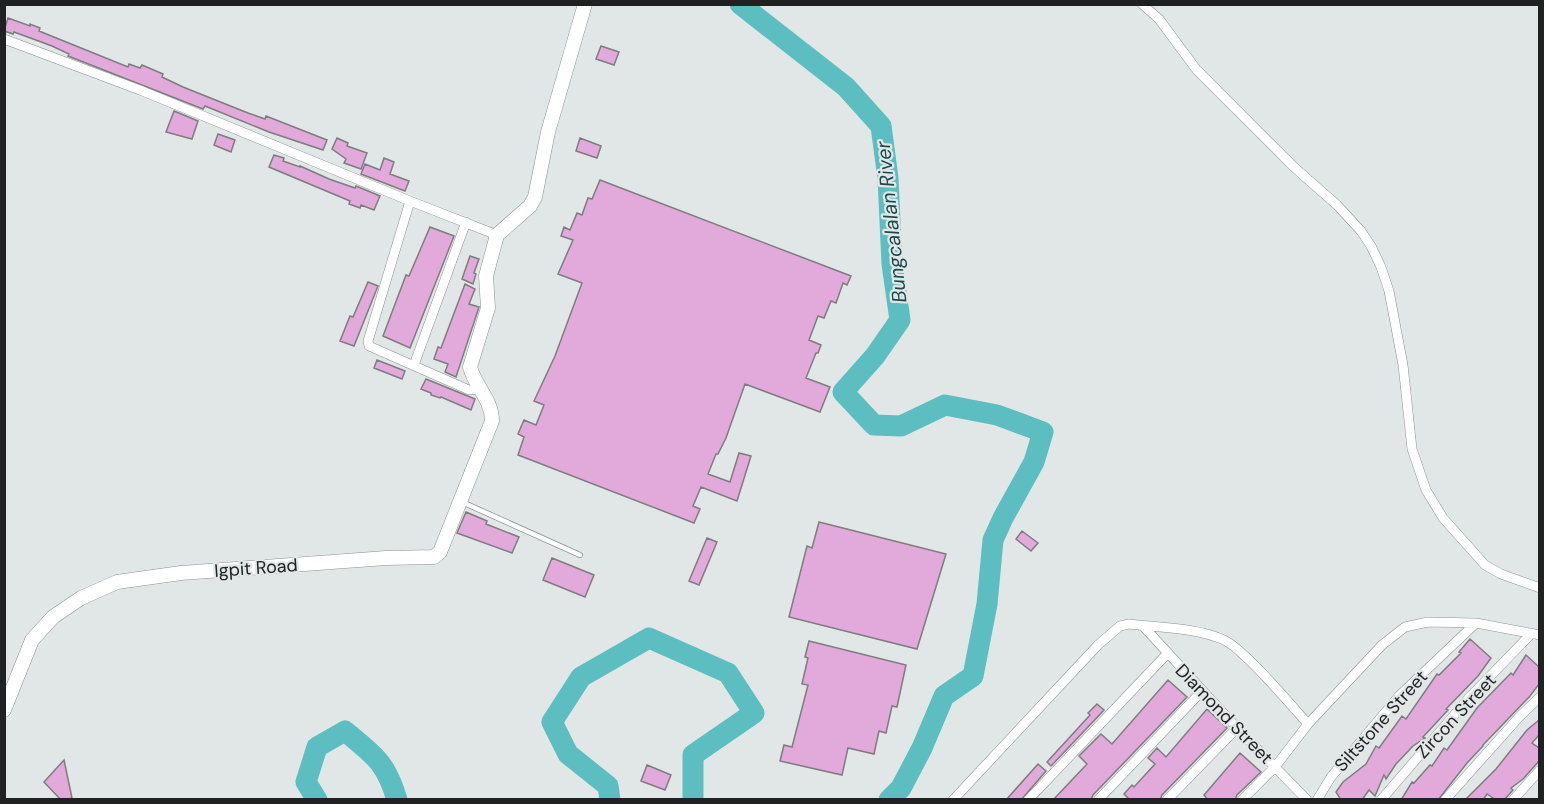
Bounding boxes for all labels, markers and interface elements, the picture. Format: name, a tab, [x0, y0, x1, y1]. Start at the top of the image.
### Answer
water label: Bungcalalan River	[870, 139, 912, 304]
street label: Igpit Road	[213, 553, 299, 583]
street label: Diamond Street	[1170, 659, 1278, 769]
street label: Siltstone Street	[1329, 665, 1433, 777]
street label: Zircon Street	[1411, 669, 1501, 763]

